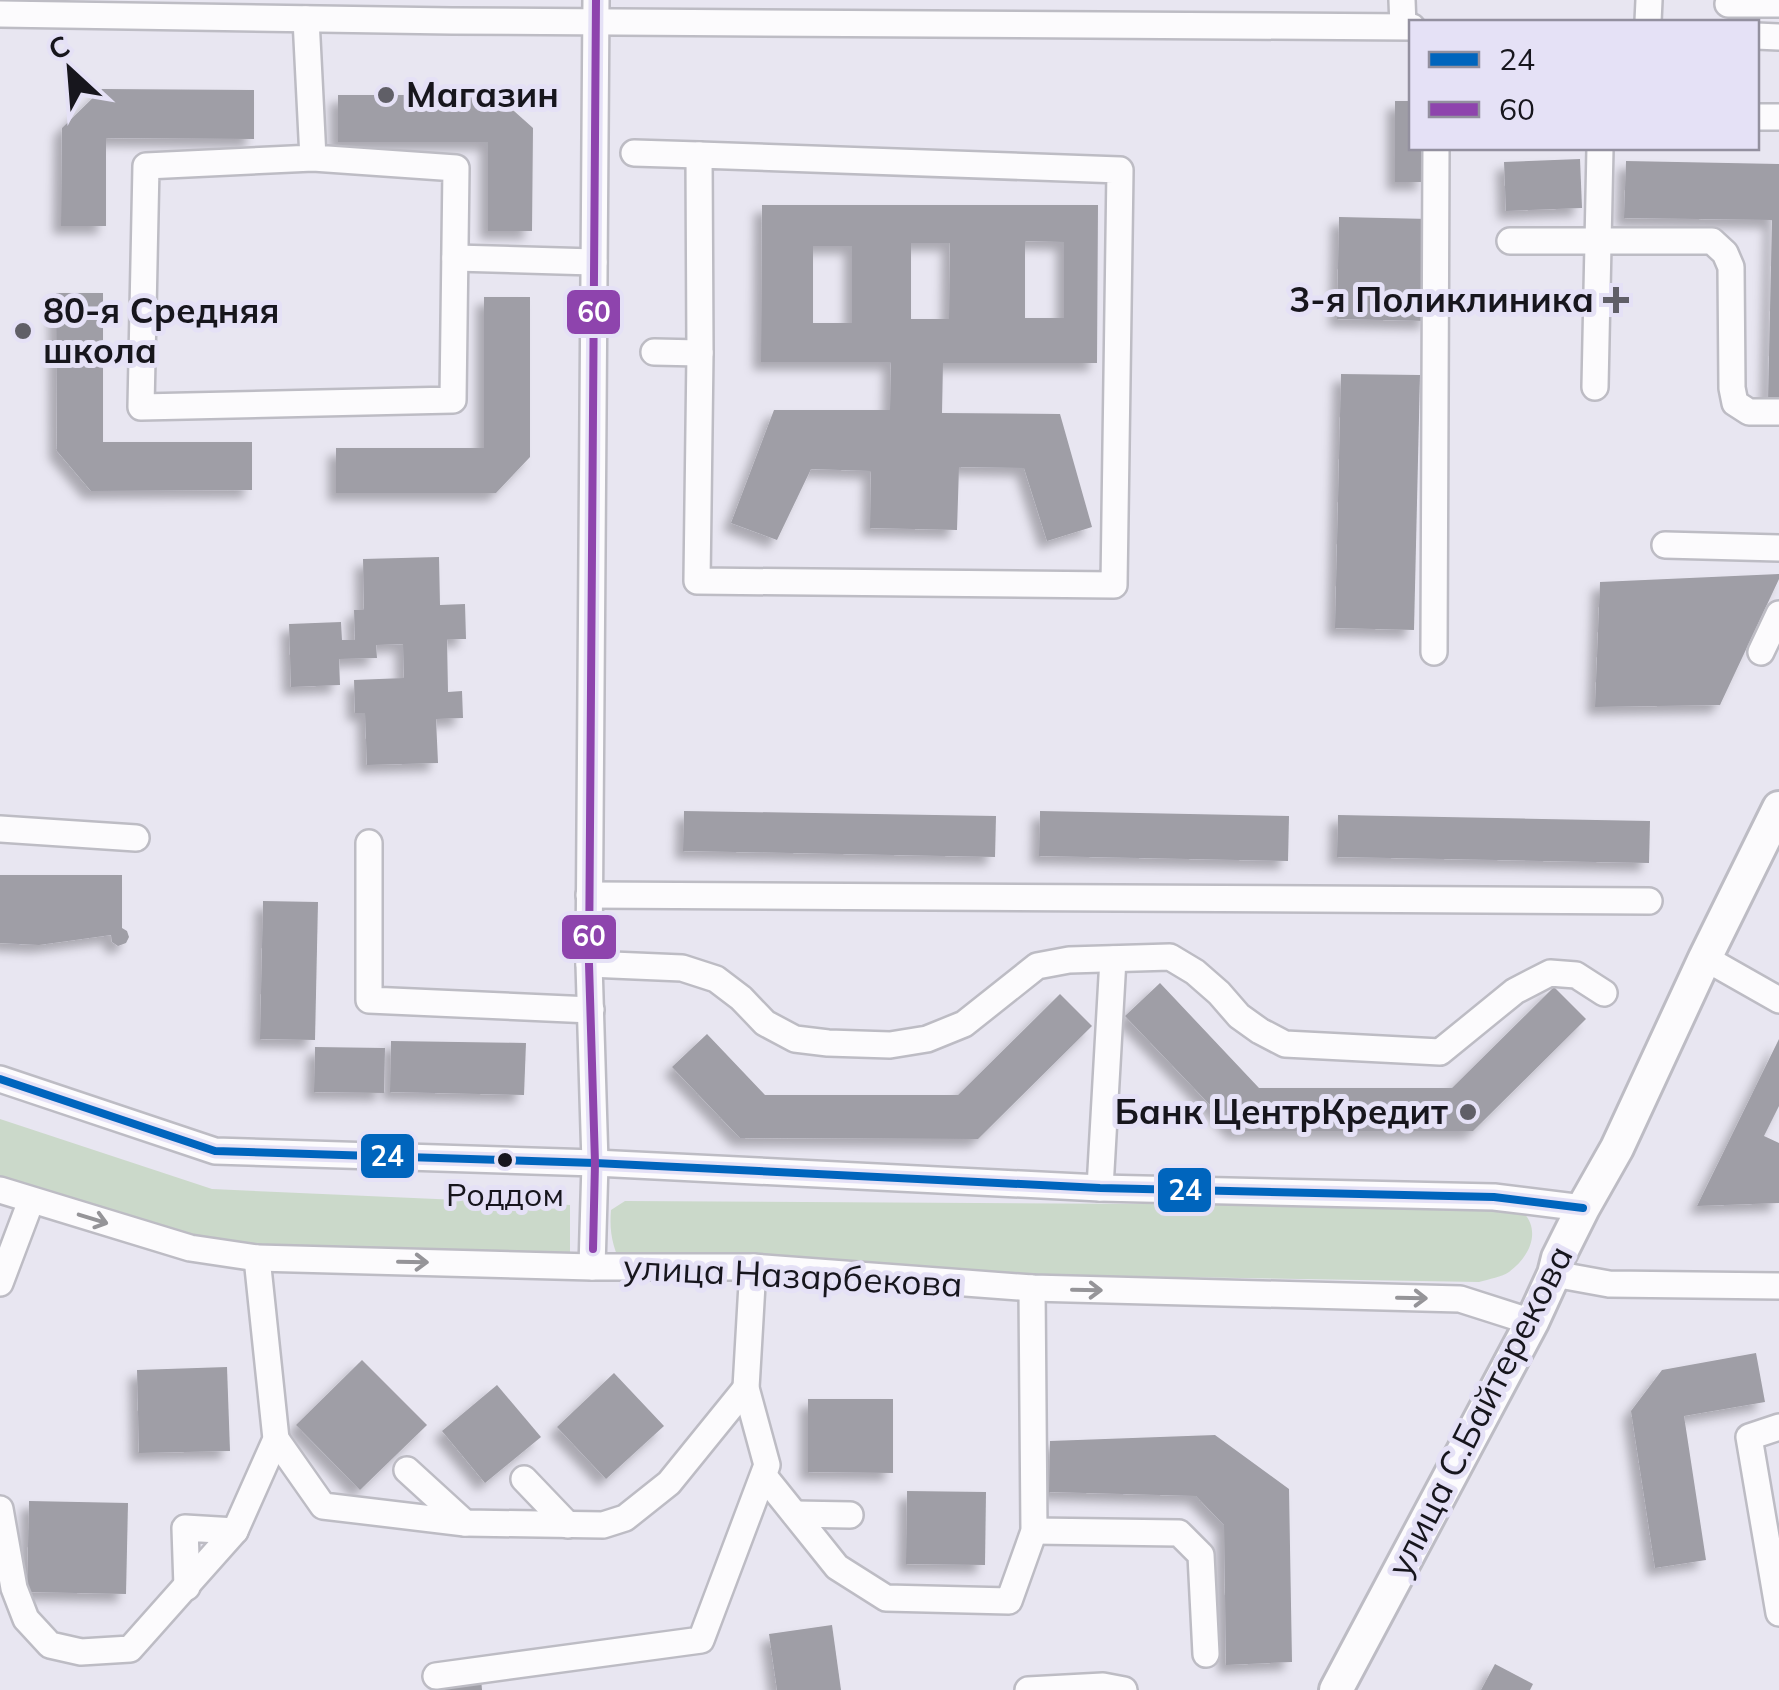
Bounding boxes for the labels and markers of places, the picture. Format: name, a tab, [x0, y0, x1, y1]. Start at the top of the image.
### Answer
place label: Магазин	[406, 72, 559, 116]
marker: Магазин	[375, 84, 397, 106]
place label: 3-я Поликлиника	[1289, 277, 1594, 321]
marker: 3-я Поликлиника	[1603, 287, 1629, 313]
place label: 80-я Средняя школа	[43, 288, 279, 372]
marker: 80-я Средняя школа	[12, 320, 34, 342]
place label: Банк ЦентрКредит	[1115, 1089, 1448, 1133]
marker: Банк ЦентрКредит	[1457, 1101, 1479, 1123]
marker: Роддом	[495, 1150, 515, 1170]
place label: Роддом	[446, 1174, 564, 1214]

